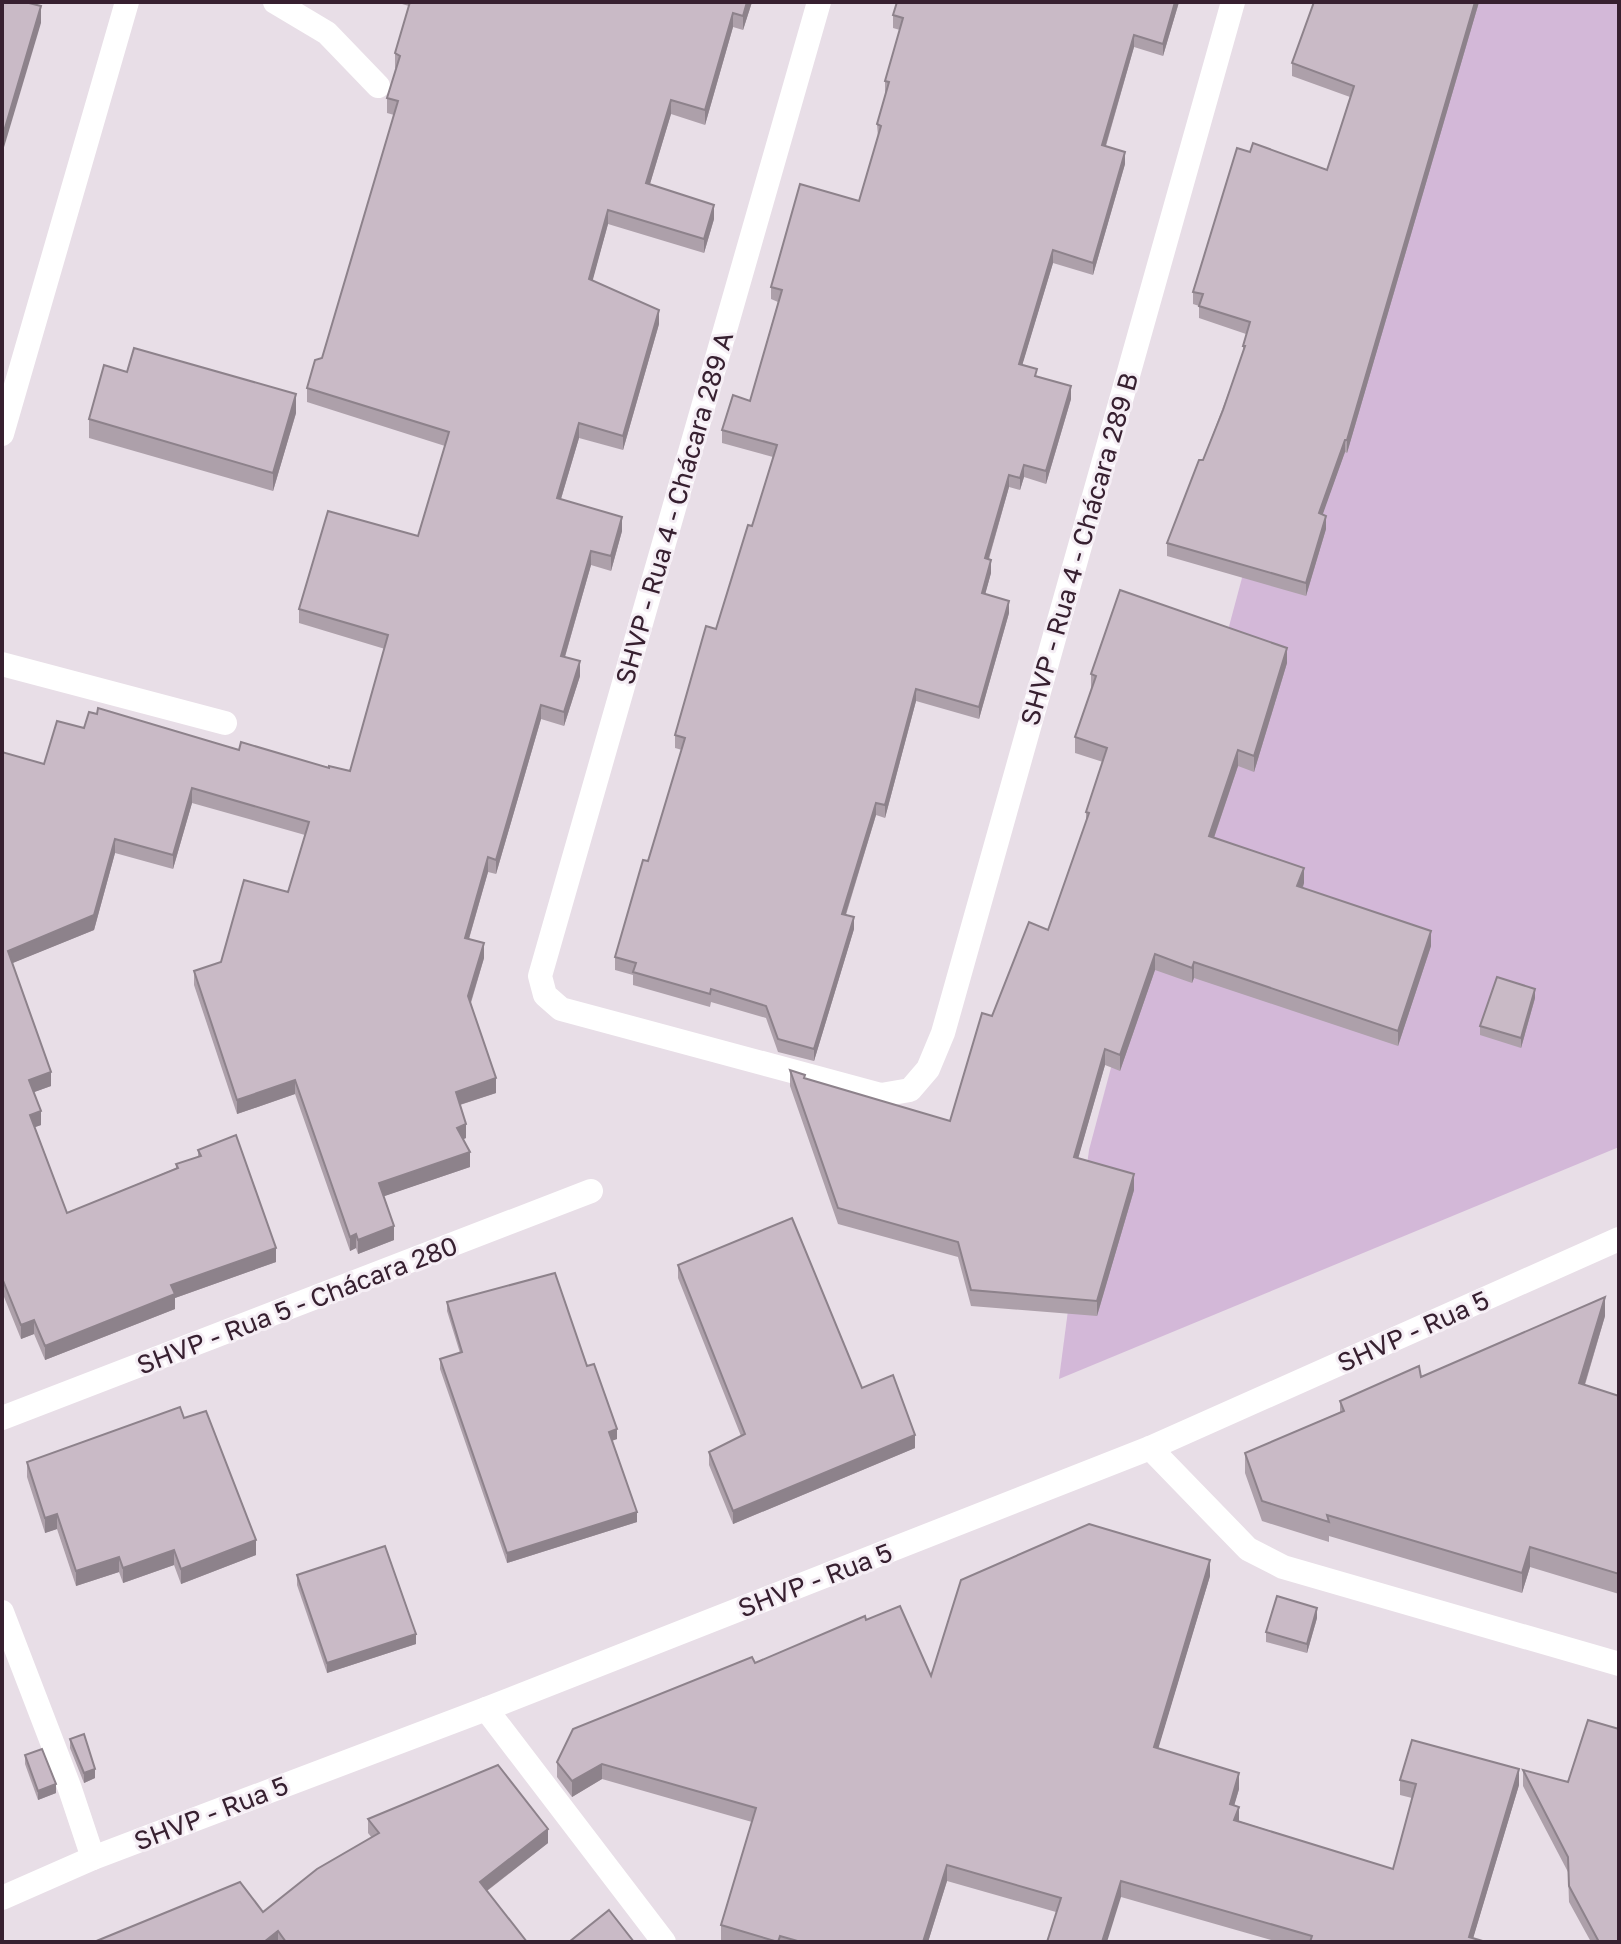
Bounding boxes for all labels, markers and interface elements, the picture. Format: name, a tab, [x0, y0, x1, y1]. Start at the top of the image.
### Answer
street label: SHVP - Rua 4 - Chácara 289 A	[609, 328, 739, 688]
street label: SHVP - Rua 4 - Chácara 289 B	[1014, 369, 1144, 729]
street label: SHVP - Rua 5 - Chácara 280	[132, 1229, 462, 1381]
street label: SHVP - Rua 5	[1332, 1284, 1494, 1378]
street label: SHVP - Rua 5	[733, 1536, 897, 1624]
street label: SHVP - Rua 5	[129, 1769, 293, 1857]

